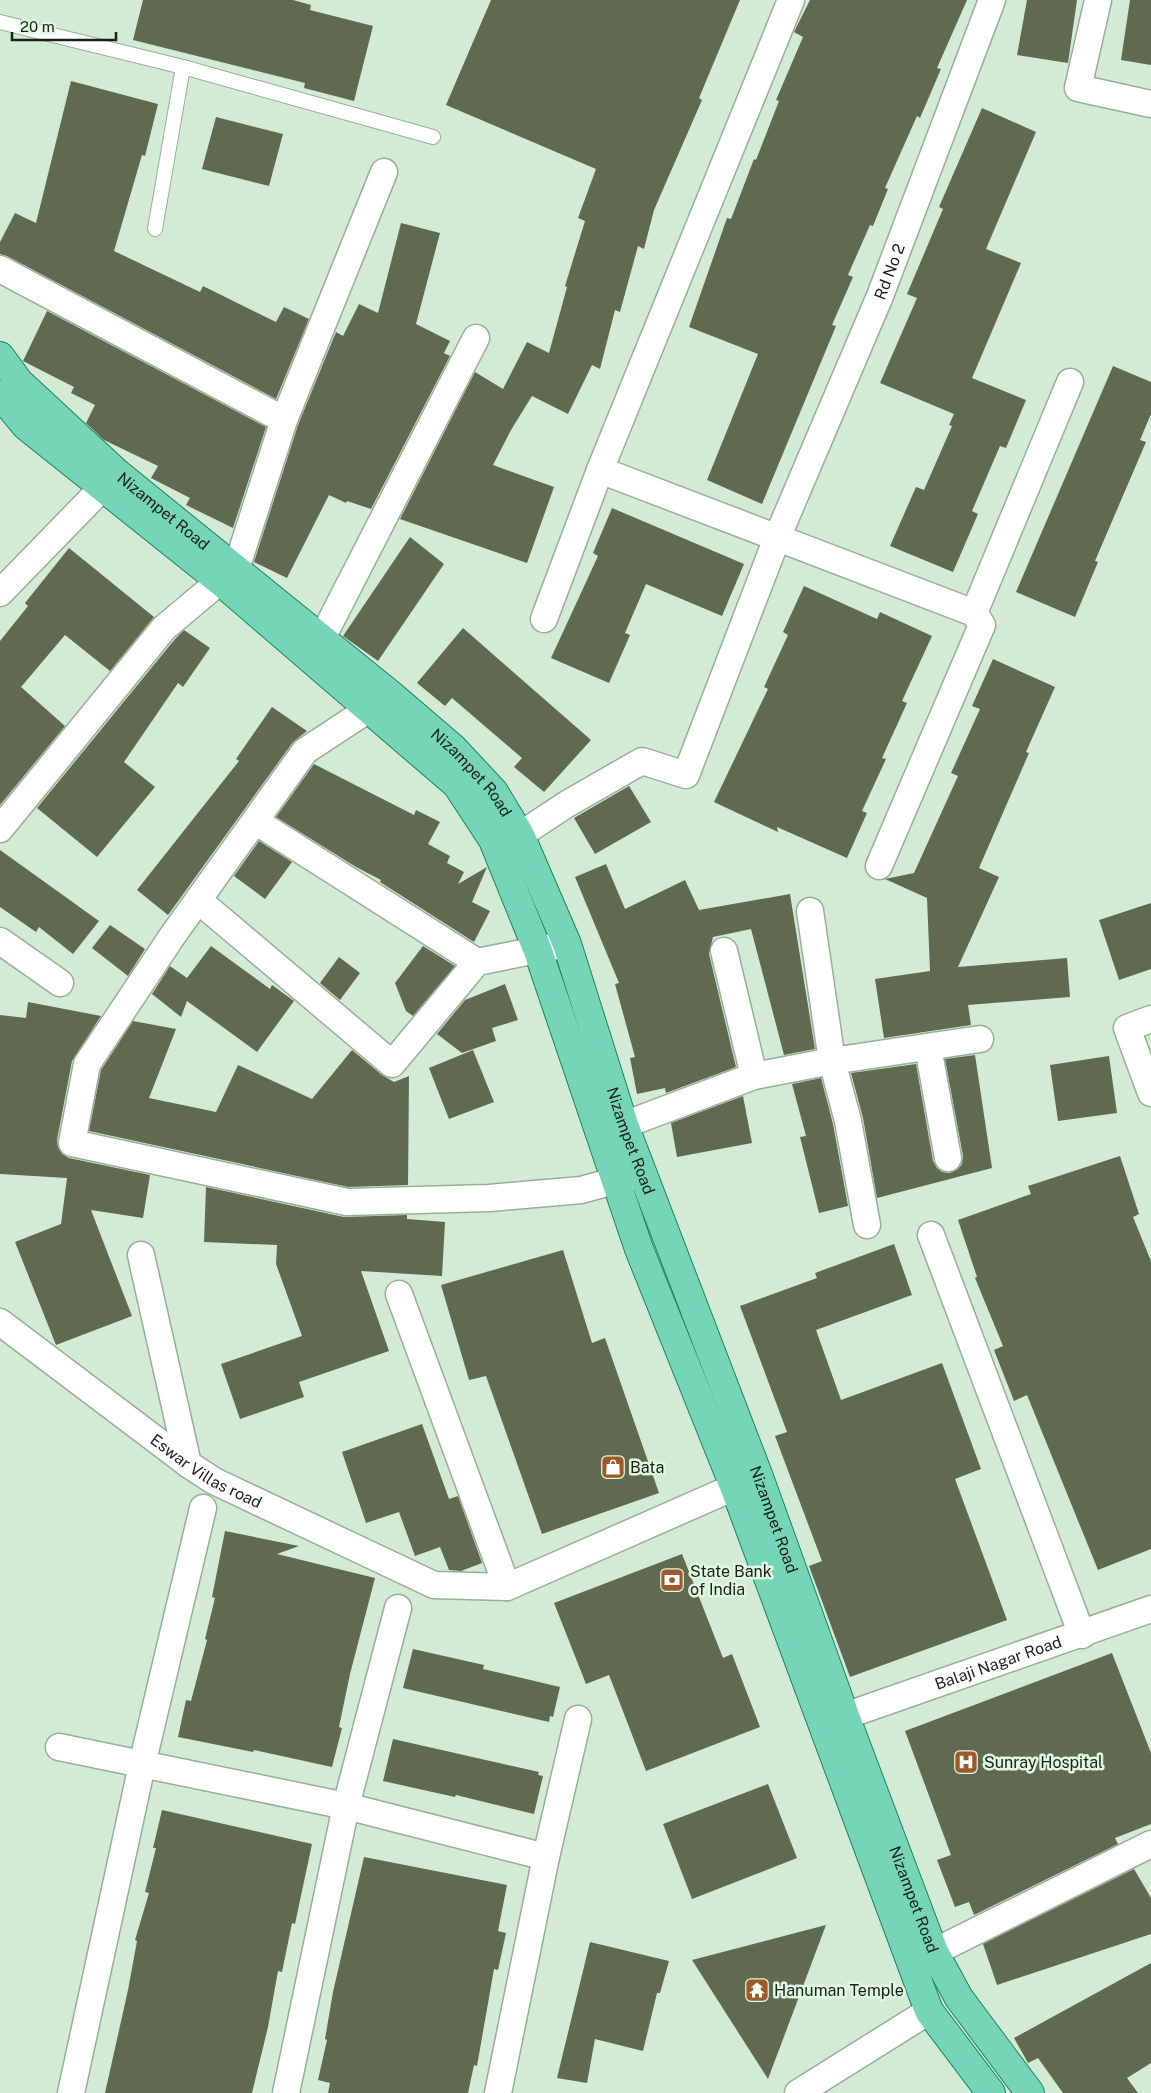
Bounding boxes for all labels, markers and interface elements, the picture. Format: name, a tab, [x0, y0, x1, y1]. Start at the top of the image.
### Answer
scale bar	[12, 10, 116, 42]
text: 20 m	[20, 18, 55, 35]
street label: Rd No 2	[870, 241, 908, 302]
street label: Nizampet Road	[114, 468, 213, 554]
street label: Nizampet Road	[427, 724, 516, 820]
street label: Nizampet Road	[603, 1085, 659, 1197]
street label: Eswar Villas road	[147, 1430, 265, 1512]
shop icon: Bata	[600, 1454, 626, 1480]
place label: Bata	[630, 1458, 664, 1477]
street label: Nizampet Road	[746, 1463, 802, 1576]
place label: State Bank of India	[690, 1562, 772, 1599]
bank icon: State Bank of India	[659, 1567, 685, 1593]
street label: Balaji Nagar Road	[932, 1632, 1064, 1693]
hospital icon: Sunray Hospital	[953, 1749, 979, 1775]
place label: Sunray Hospital	[984, 1753, 1103, 1772]
street label: Nizampet Road	[885, 1843, 943, 1956]
temple icon: Hanuman Temple	[744, 1977, 770, 2003]
place label: Hanuman Temple	[774, 1981, 904, 2000]

